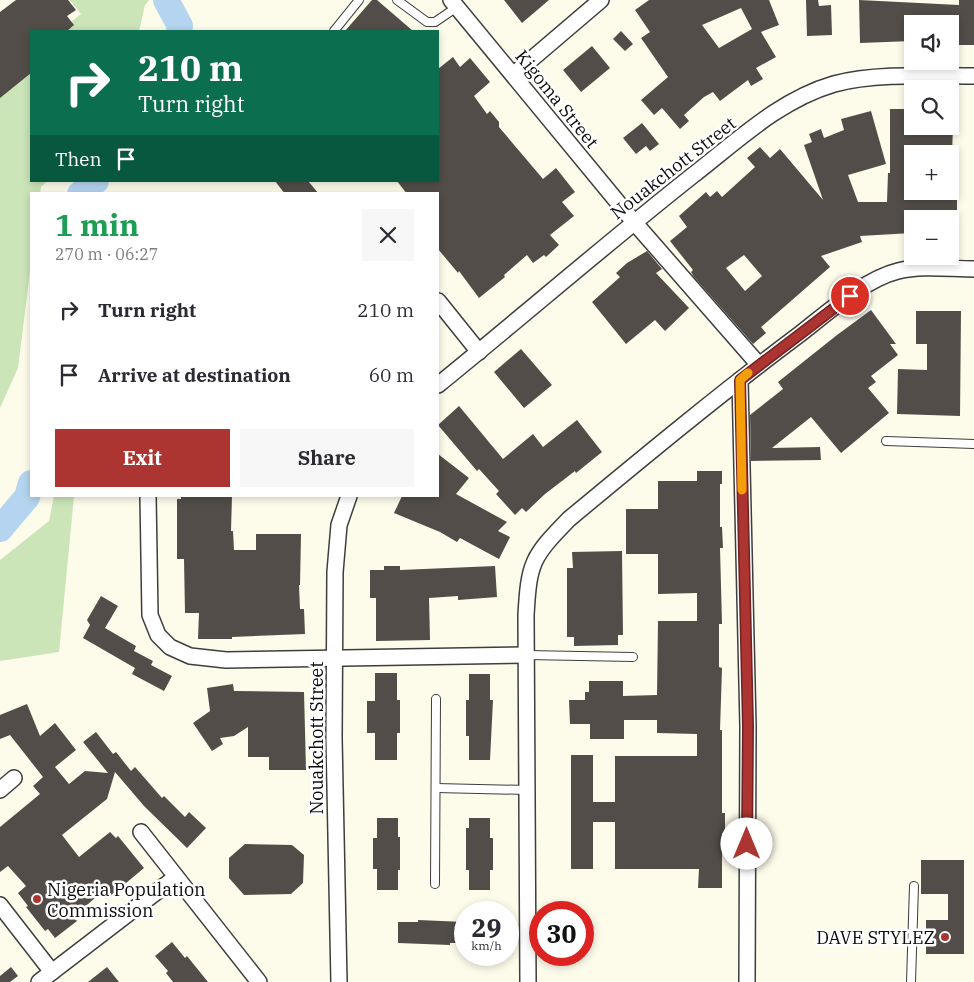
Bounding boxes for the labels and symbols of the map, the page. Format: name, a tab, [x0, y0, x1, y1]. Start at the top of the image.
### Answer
street label: Kigoma Street	[510, 45, 604, 153]
street label: Nouakchott Street	[606, 112, 740, 224]
pin	[829, 275, 871, 317]
street label: Nouakchott Street	[305, 661, 328, 815]
position arrow	[720, 817, 772, 869]
place label: Nigeria Population Commission	[47, 878, 206, 922]
marker: Nigeria Population Commission	[31, 893, 43, 905]
speed limit sign: 30	[529, 901, 594, 966]
place label: DAVE STYLEZ	[816, 926, 935, 949]
marker: DAVE STYLEZ	[939, 931, 951, 943]

